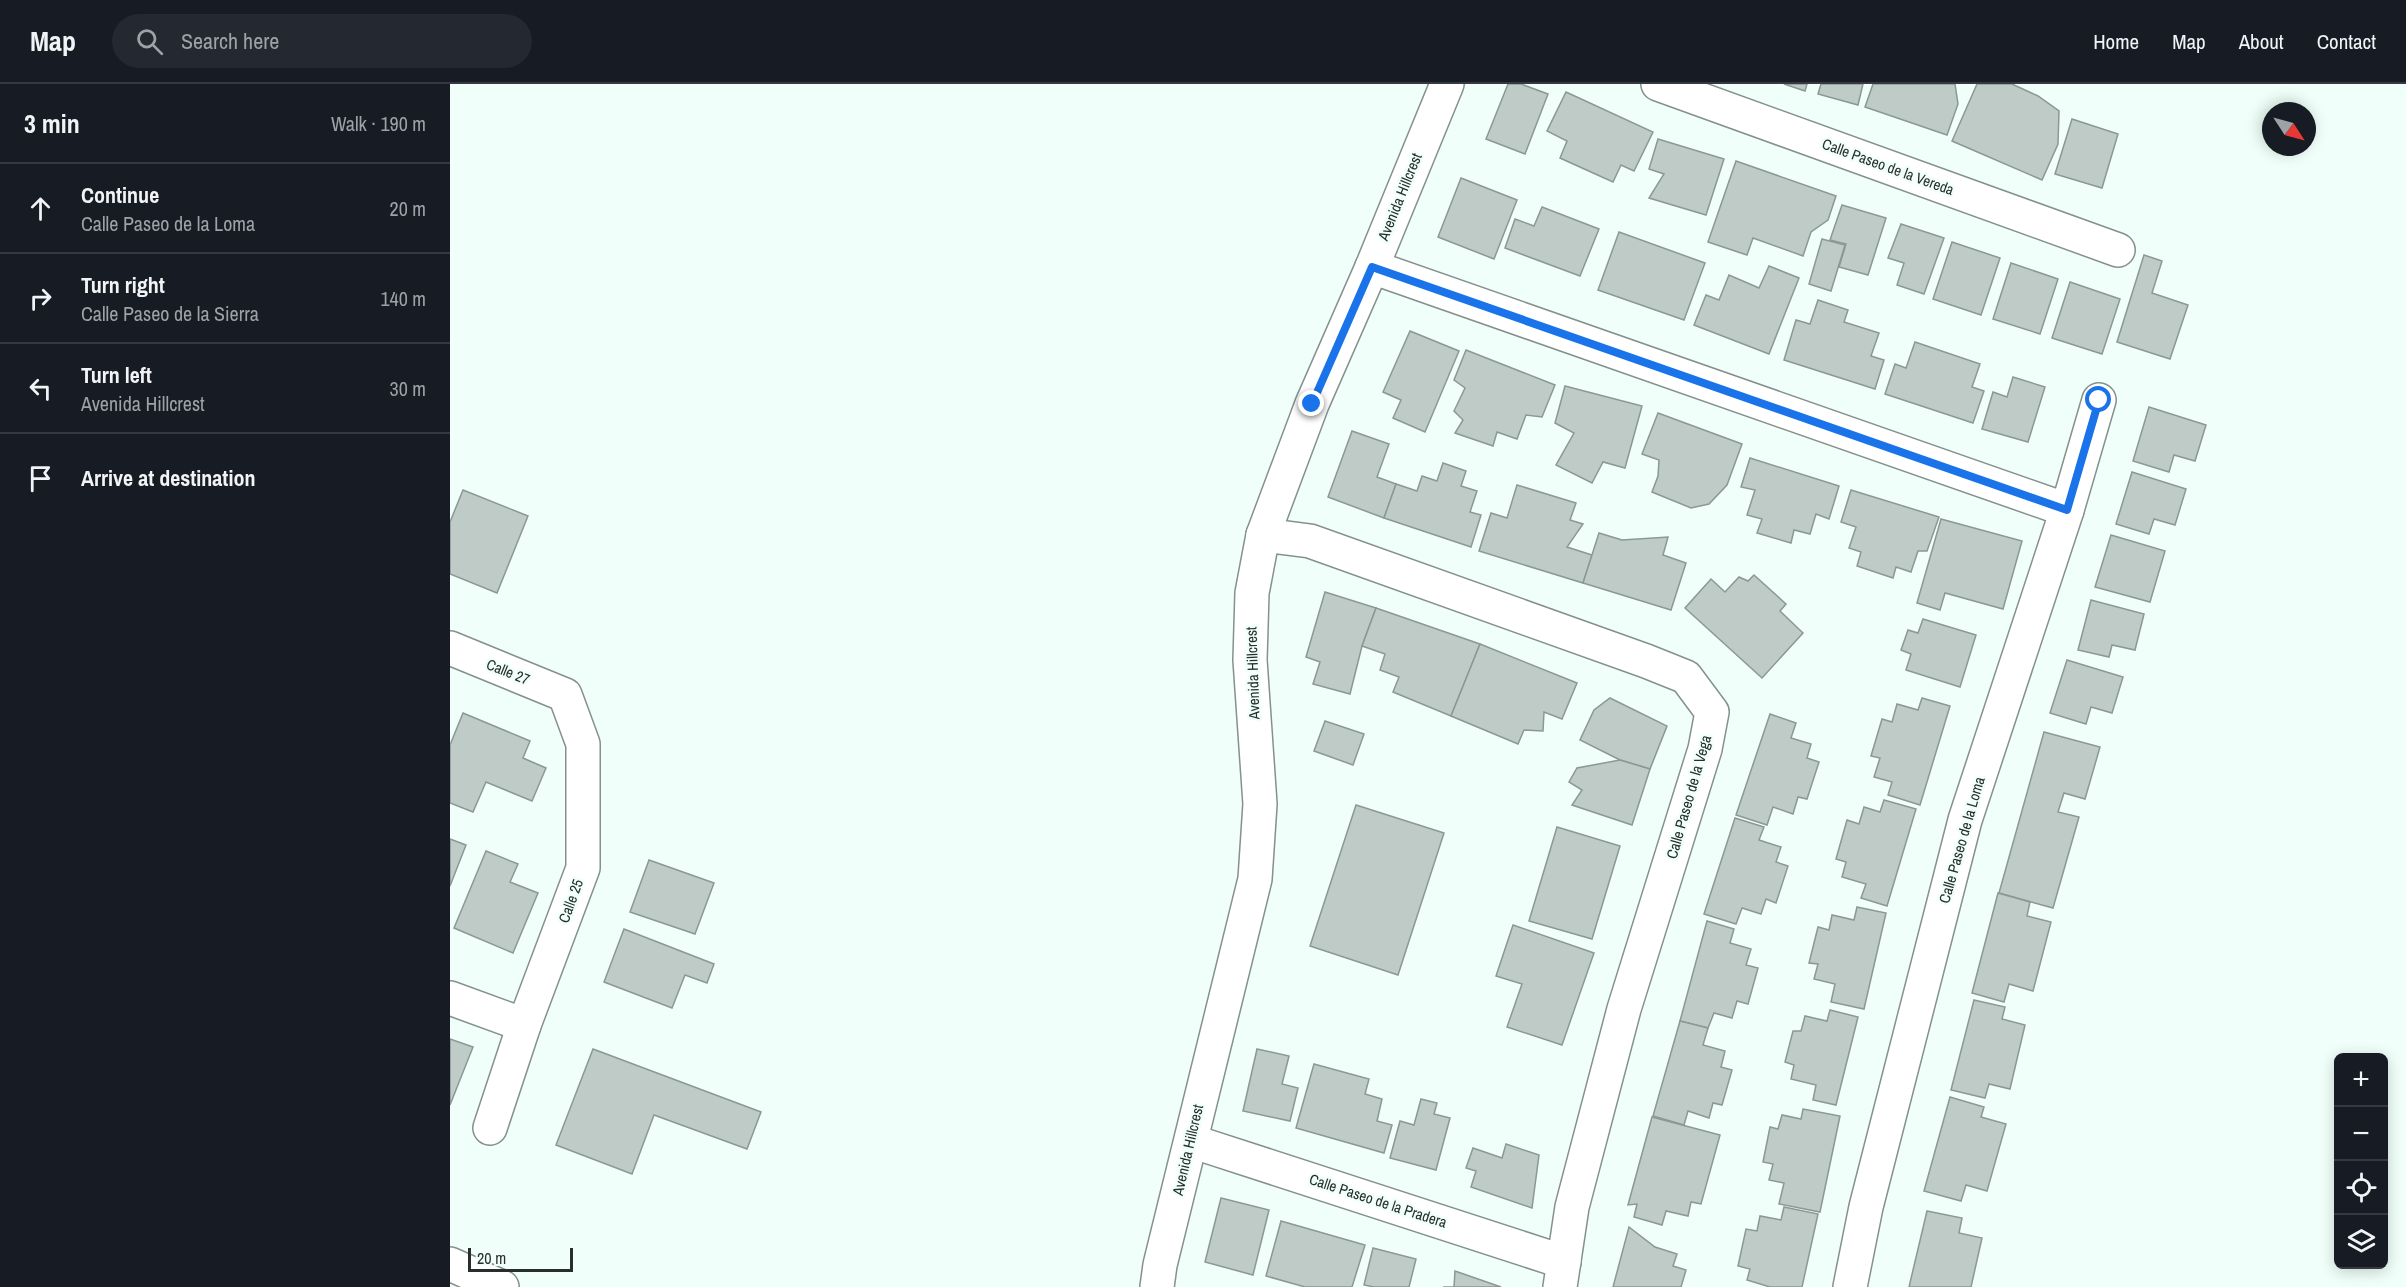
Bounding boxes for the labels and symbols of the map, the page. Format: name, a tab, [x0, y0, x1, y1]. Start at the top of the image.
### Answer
north arrow	[2262, 102, 2316, 156]
street label: Calle Paseo de la Vereda	[1819, 133, 1957, 200]
street label: Avenida Hillcrest	[1372, 149, 1427, 245]
route start	[2085, 386, 2111, 412]
route end	[1298, 390, 1324, 416]
street label: Avenida Hillcrest	[1240, 626, 1265, 721]
street label: Calle 27	[483, 653, 533, 690]
street label: Calle Paseo de la Vega	[1661, 732, 1716, 861]
street label: Calle Paseo de la Loma	[1933, 774, 1990, 906]
street label: Calle 25	[553, 876, 588, 926]
street label: Avenida Hillcrest	[1167, 1102, 1208, 1198]
street label: Calle Paseo de la Pradera	[1307, 1168, 1450, 1233]
scale bar	[468, 1245, 573, 1272]

